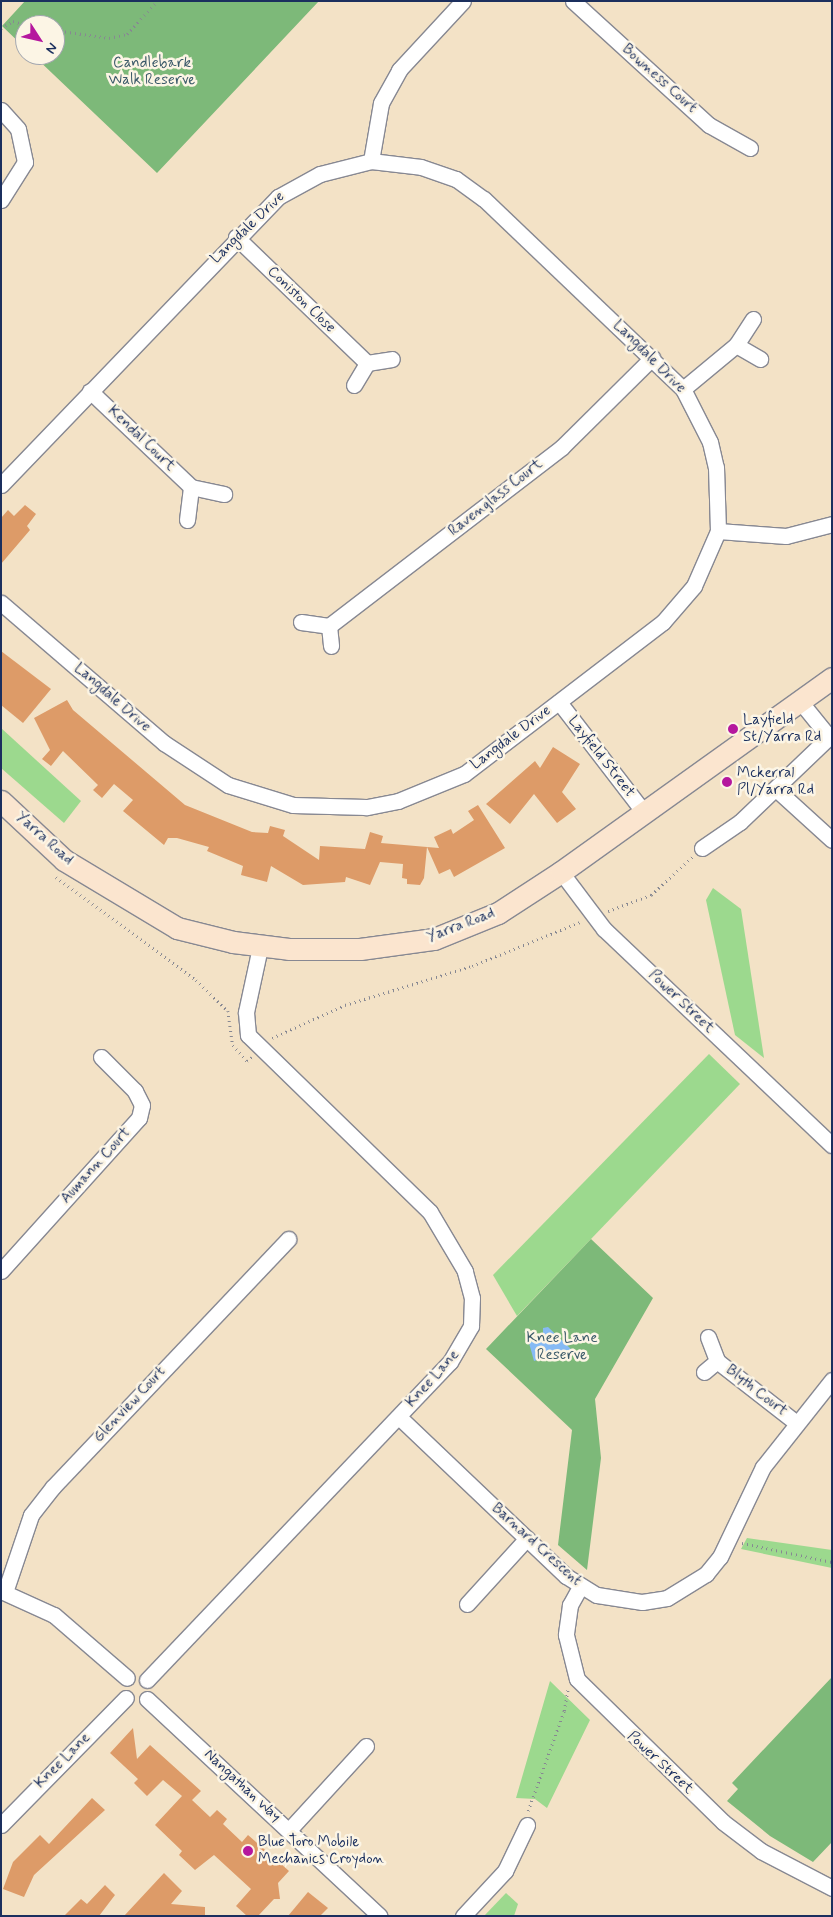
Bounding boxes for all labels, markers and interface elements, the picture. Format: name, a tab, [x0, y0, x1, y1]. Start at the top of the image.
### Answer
north arrow	[15, 15, 65, 65]
text: N	[41, 39, 62, 57]
street label: Bowness Court	[617, 40, 701, 118]
park label: Candlebark Walk Reserve	[109, 54, 195, 89]
street label: Langdale Drive	[208, 189, 288, 267]
street label: Coniston Close	[262, 262, 340, 338]
street label: Langdale Drive	[609, 317, 689, 397]
street label: Kendal Court	[104, 403, 178, 475]
street label: Ravenglass Court	[446, 456, 546, 540]
street label: Langdale Drive	[70, 660, 154, 736]
street label: Langdale Drive	[468, 702, 554, 774]
place label: Layfield St/Yarra Rd	[743, 711, 821, 746]
street label: Layfield Street	[564, 713, 638, 801]
marker: Layfield St/Yarra Rd	[727, 723, 739, 735]
place label: Mckerral Pl/Yarra Rd	[737, 764, 814, 799]
marker: Mckerral Pl/Yarra Rd	[721, 776, 733, 788]
street label: Yarra Road	[11, 808, 77, 870]
street label: Yarra Road	[424, 905, 498, 947]
street label: Power Street	[644, 966, 718, 1038]
street label: Aumann Court	[57, 1124, 135, 1208]
park label: Knee Lane Reserve	[527, 1329, 597, 1364]
street label: Knee Lane	[403, 1347, 463, 1411]
street label: Blyth Court	[722, 1361, 790, 1421]
street label: Glenview Court	[89, 1362, 171, 1448]
street label: Barnard Crescent	[487, 1499, 585, 1591]
street label: Power Street	[623, 1728, 697, 1798]
street label: Knee Lane	[32, 1730, 94, 1792]
street label: Nangathan Way	[199, 1745, 285, 1827]
place label: Blue Toro Mobile Mechanics Croydon	[258, 1833, 384, 1868]
marker: Blue Toro Mobile Mechanics Croydon	[242, 1845, 254, 1857]

